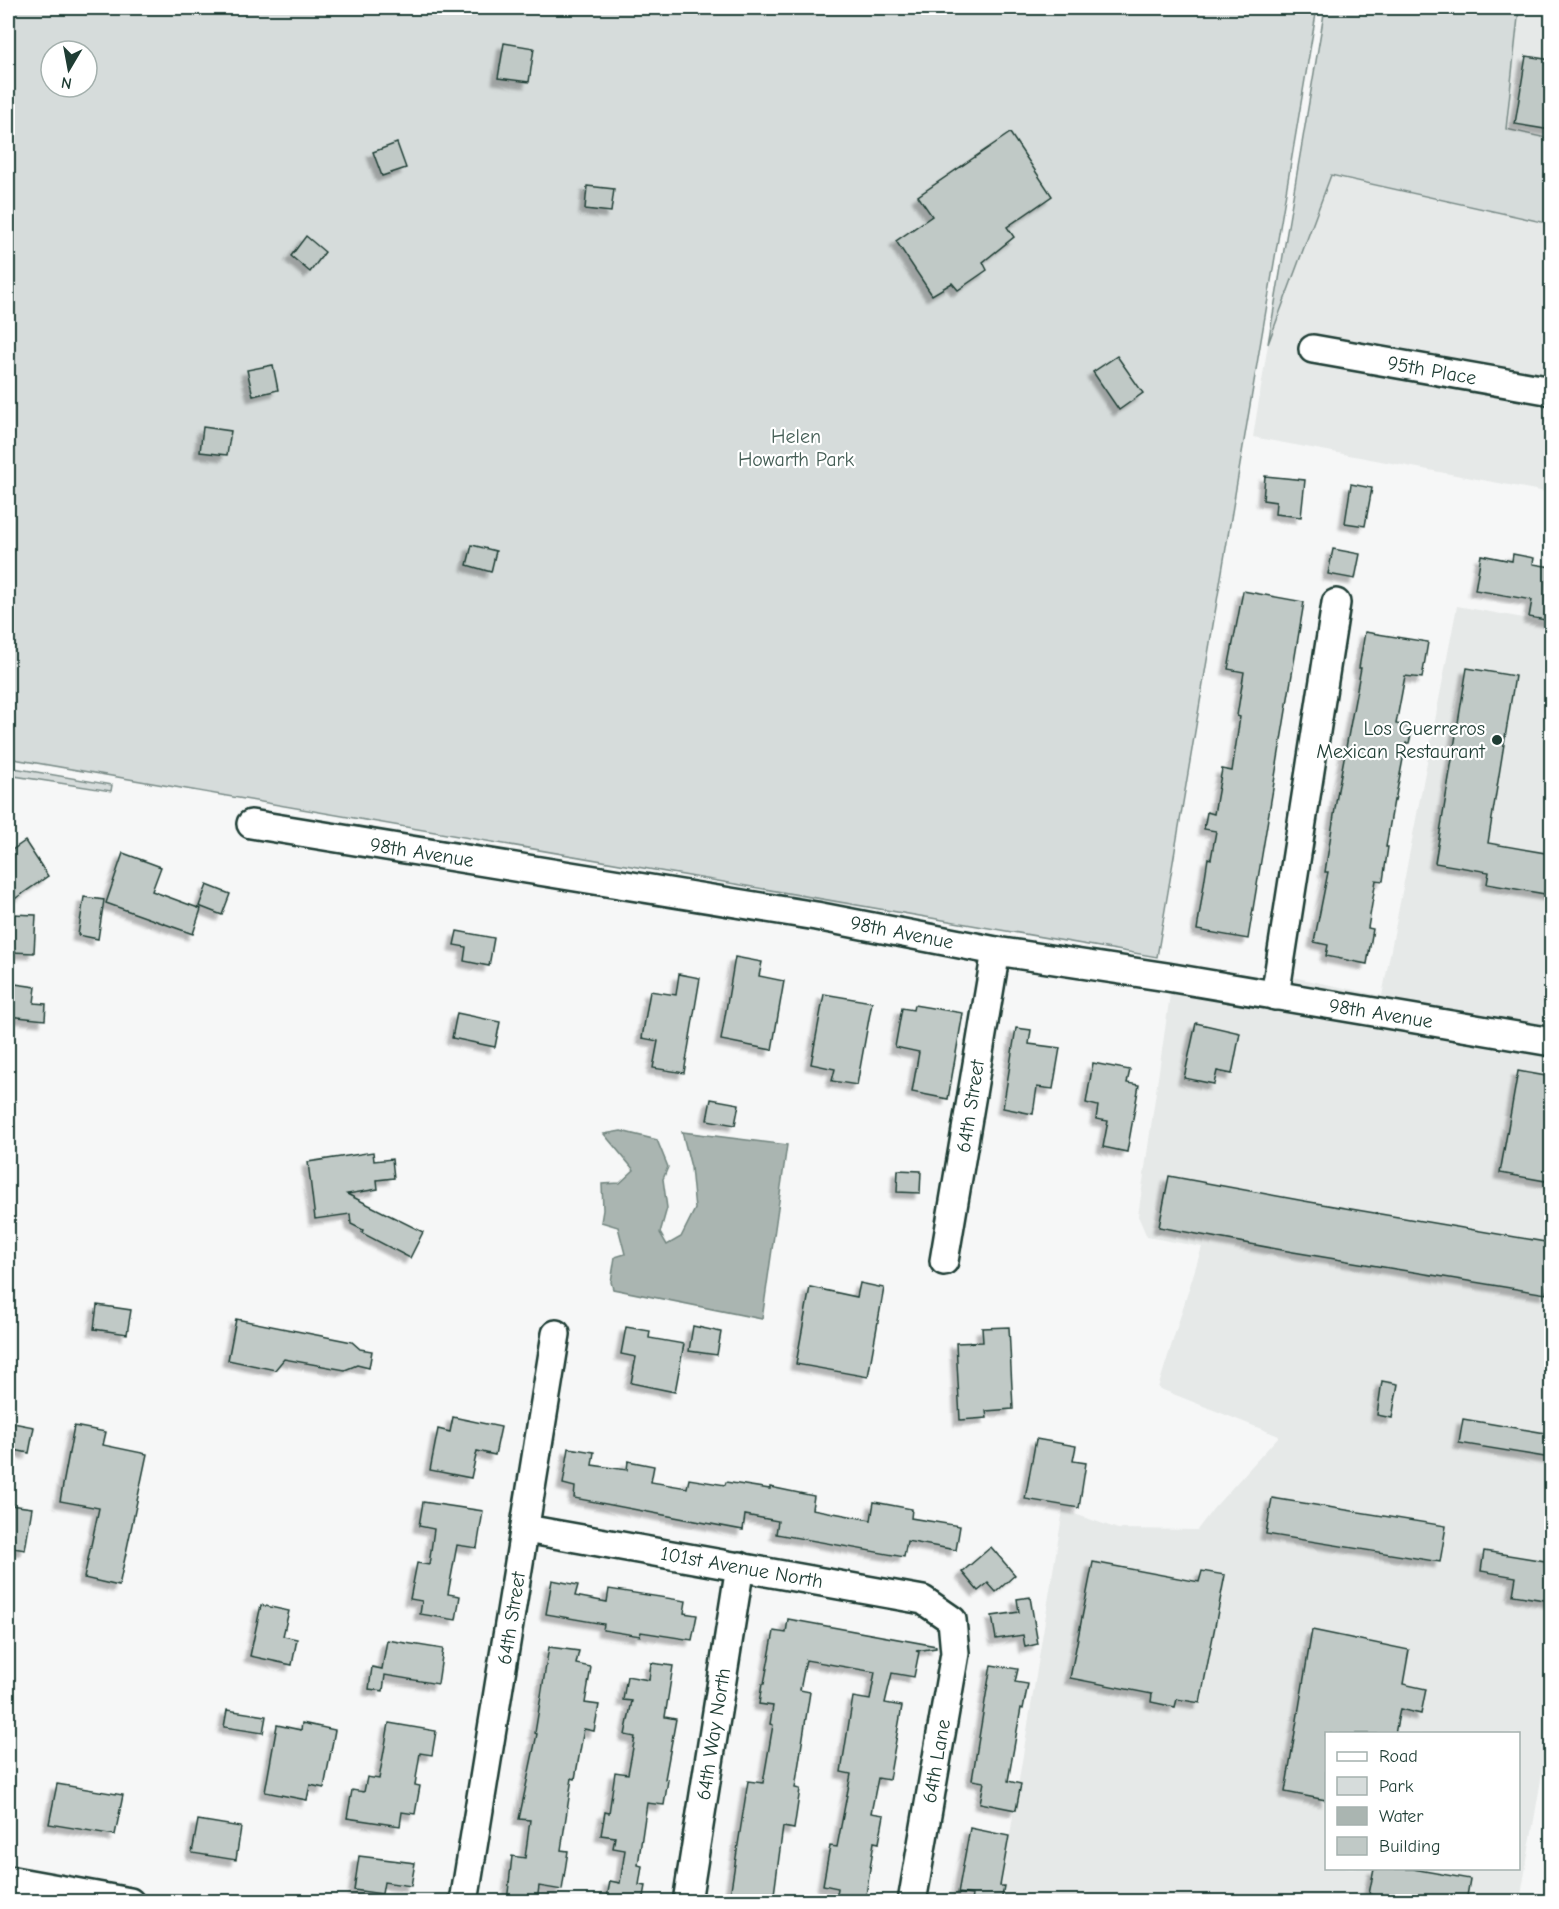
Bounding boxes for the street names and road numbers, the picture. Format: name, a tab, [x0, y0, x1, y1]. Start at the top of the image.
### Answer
street label: 95th Place	[1386, 351, 1478, 390]
street label: 98th Avenue	[368, 833, 476, 872]
street label: 98th Avenue	[848, 911, 956, 954]
street label: 98th Avenue	[1327, 994, 1435, 1033]
street label: 64th Street	[952, 1057, 989, 1154]
street label: 101st Avenue North	[659, 1542, 825, 1593]
street label: 64th Street	[493, 1569, 530, 1666]
street label: 64th Way North	[692, 1666, 735, 1802]
street label: 64th Lane	[918, 1717, 955, 1805]

